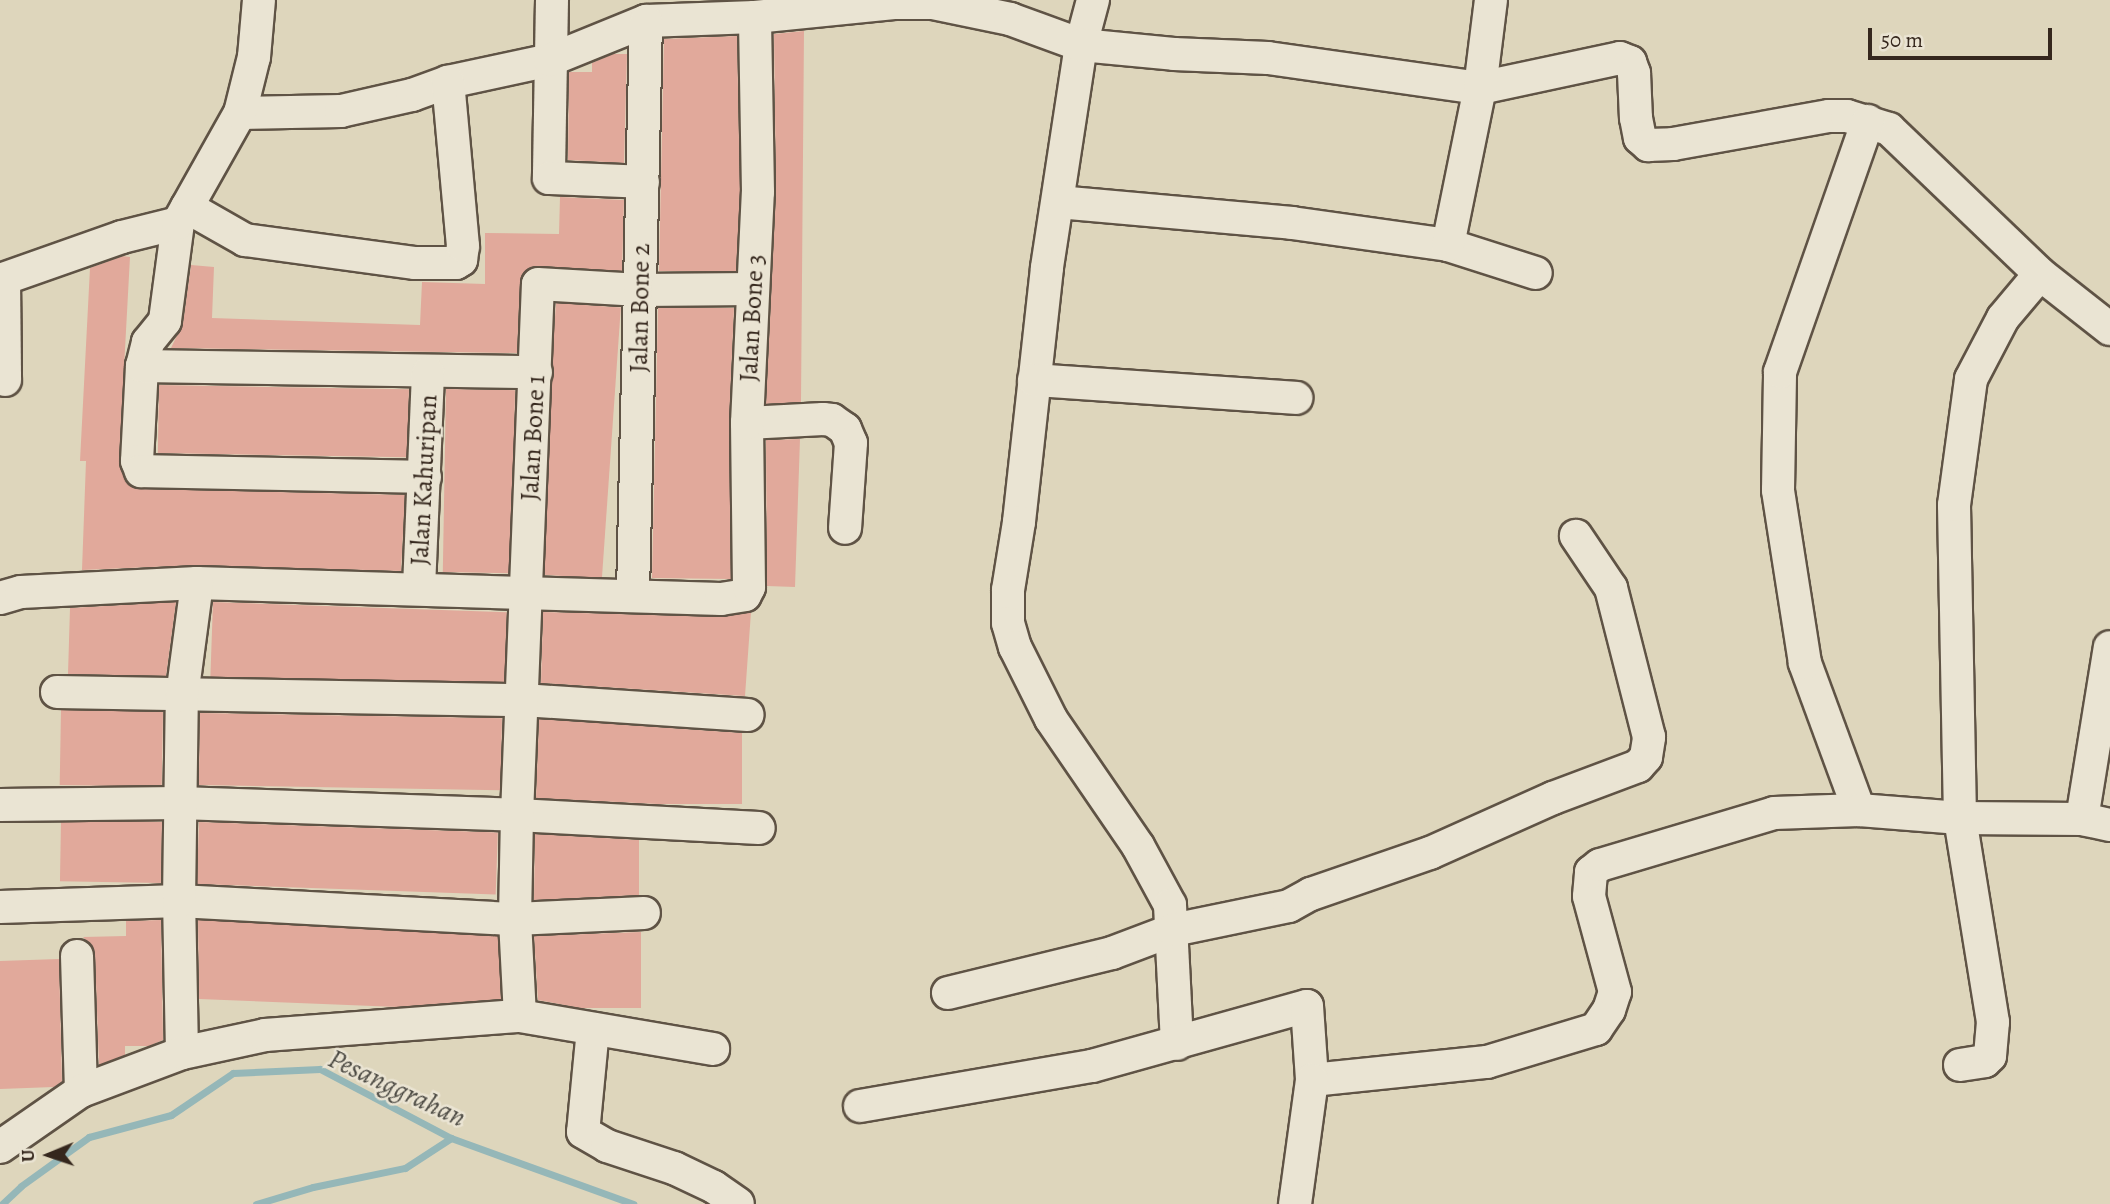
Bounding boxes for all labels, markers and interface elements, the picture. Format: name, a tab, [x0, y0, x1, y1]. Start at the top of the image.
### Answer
scale bar	[1872, 14, 2056, 58]
text: 50 m	[1881, 26, 1923, 54]
street label: Jalan Bone 2	[623, 243, 657, 373]
street label: Jalan Bone 3	[733, 253, 771, 383]
street label: Jalan Bone 1	[514, 374, 552, 502]
street label: Jalan Kahuripan	[404, 394, 444, 566]
water label: Pesanggrahan	[323, 1042, 471, 1134]
north arrow	[14, 1120, 84, 1190]
text: U	[15, 1149, 41, 1162]

